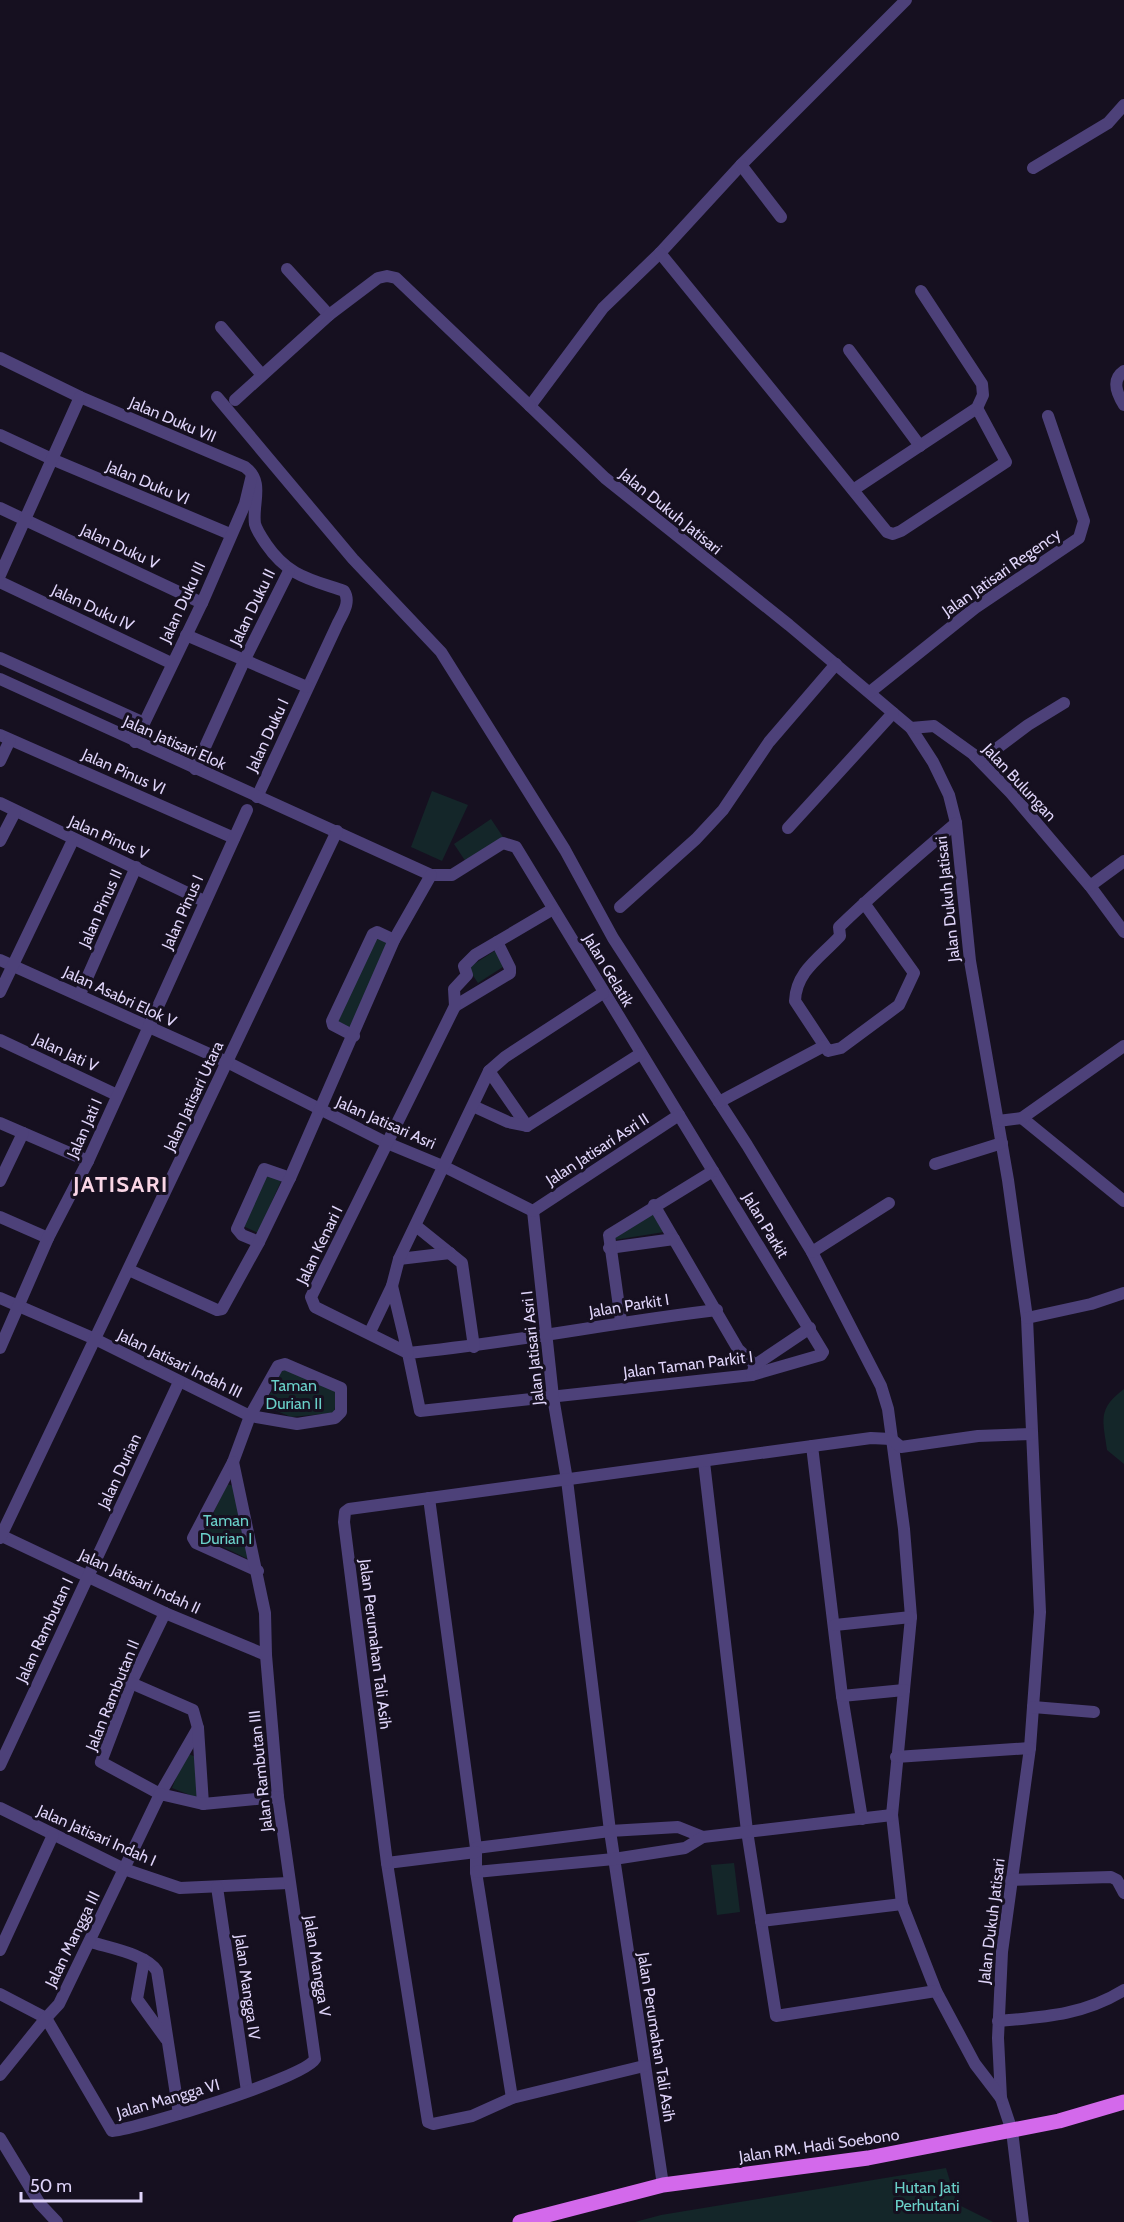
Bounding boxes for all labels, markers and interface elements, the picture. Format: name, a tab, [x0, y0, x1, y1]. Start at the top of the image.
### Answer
street label: Jalan Duku VII	[126, 392, 219, 446]
street label: Jalan Duku VI	[102, 456, 192, 508]
street label: Jalan Dukuh Jatisari	[615, 464, 726, 559]
street label: Jalan Duku V	[77, 520, 162, 573]
street label: Jalan Jatisari Regency	[938, 524, 1064, 621]
street label: Jalan Duku III	[155, 559, 209, 647]
street label: Jalan Duku II	[225, 566, 279, 650]
street label: Jalan Duku IV	[48, 580, 137, 635]
street label: Jalan Duku I	[242, 696, 293, 776]
street label: Jalan Jatisari Elok	[119, 711, 230, 774]
street label: Jalan Bulungan	[978, 739, 1060, 825]
street label: Jalan Pinus VI	[78, 744, 169, 798]
street label: Jalan Pinus V	[65, 811, 152, 864]
street label: Jalan Dukuh Jatisari	[931, 835, 964, 964]
street label: Jalan Pinus II	[74, 866, 126, 951]
street label: Jalan Pinus I	[157, 872, 207, 953]
street label: Jalan Gelatik	[579, 929, 638, 1011]
street label: Jalan Asabri Elok V	[59, 962, 180, 1031]
street label: Jalan Jati V	[30, 1029, 101, 1076]
street label: Jalan Jatisari Utara	[159, 1038, 227, 1155]
street label: Jalan Jatisari Asri	[332, 1092, 439, 1153]
street label: Jalan Jati I	[62, 1095, 106, 1162]
street label: Jalan Jatisari Asri II	[541, 1109, 652, 1190]
district label: JATISARI	[72, 1171, 169, 1198]
street label: Jalan Parkit	[738, 1188, 793, 1262]
street label: Jalan Kenari I	[292, 1203, 347, 1289]
street label: Jalan Jatisari Asri I	[517, 1290, 548, 1407]
street label: Jalan Parkit I	[587, 1290, 671, 1321]
street label: Jalan Jatisari Indah III	[114, 1325, 245, 1402]
street label: Jalan Taman Parkit I	[621, 1347, 754, 1382]
park label: Taman Durian II	[266, 1376, 322, 1413]
street label: Jalan Durian	[93, 1431, 145, 1513]
park label: Taman Durian I	[200, 1511, 252, 1548]
street label: Jalan Jatisari Indah II	[75, 1545, 204, 1618]
street label: Jalan Perumahan Tali Asih	[356, 1557, 395, 1730]
street label: Jalan Rambutan I	[11, 1575, 77, 1687]
street label: Jalan Rambutan II	[81, 1637, 143, 1754]
street label: Jalan Rambutan III	[245, 1709, 276, 1834]
street label: Jalan Jatisari Indah I	[34, 1800, 159, 1870]
street label: Jalan Dukuh Jatisari	[974, 1857, 1009, 1986]
street label: Jalan Mangga III	[41, 1888, 104, 1991]
street label: Jalan Mangga V	[300, 1913, 335, 2018]
street label: Jalan Mangga IV	[231, 1932, 264, 2041]
street label: Jalan Perumahan Tali Asih	[634, 1950, 679, 2123]
street label: Jalan Mangga VI	[114, 2075, 222, 2123]
street label: Jalan RM. Hadi Soebono	[737, 2125, 901, 2166]
scale bar	[21, 2165, 141, 2203]
text: 50 m	[30, 2175, 72, 2197]
park label: Hutan Jati Perhutani	[894, 2178, 960, 2215]

